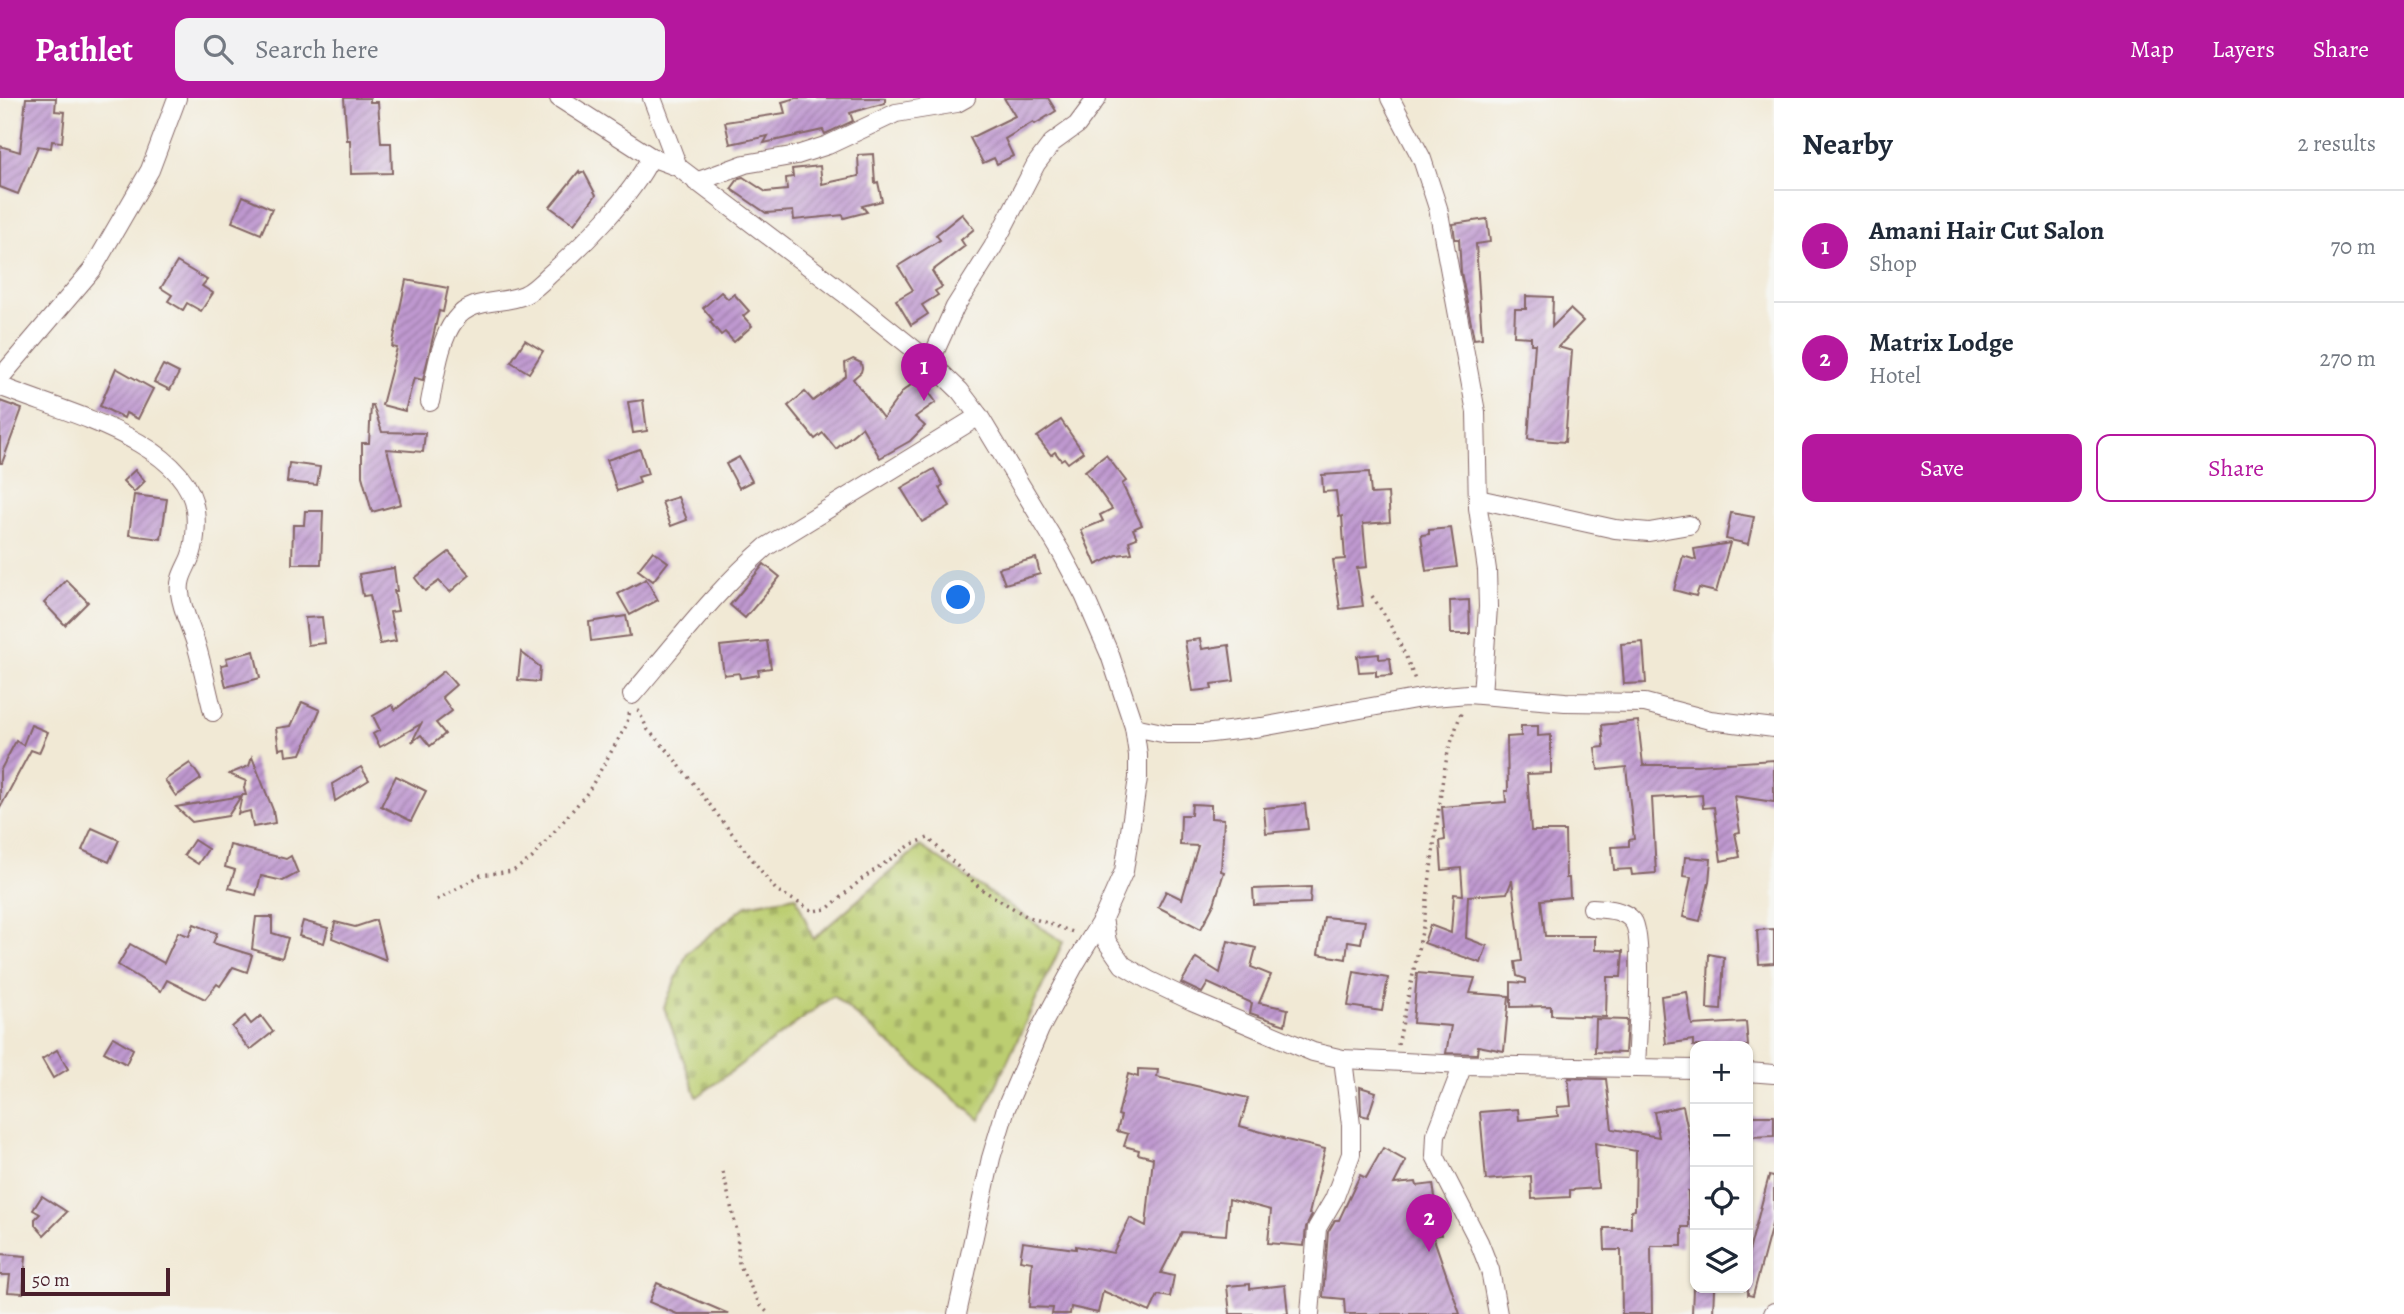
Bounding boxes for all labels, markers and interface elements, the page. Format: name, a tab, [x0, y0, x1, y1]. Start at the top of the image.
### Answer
search box	[175, 18, 665, 81]
text: Pathlet	[35, 27, 133, 72]
icon: search	[199, 30, 237, 68]
text: Search here	[255, 32, 379, 67]
text: Map	[2130, 33, 2174, 65]
text: Layers	[2212, 33, 2275, 65]
text: Share	[2313, 33, 2369, 65]
text: Nearby	[1802, 124, 1893, 164]
text: 2 results	[2298, 128, 2376, 159]
text: Amani Hair Cut Salon	[1869, 213, 2104, 248]
text: 1	[1821, 231, 1829, 262]
text: 70 m	[2330, 231, 2376, 262]
text: Shop	[1869, 248, 1917, 279]
text: Matrix Lodge	[1869, 325, 2014, 360]
pin: 1	[901, 343, 947, 401]
text: 2	[1819, 343, 1831, 374]
text: 270 m	[2319, 343, 2376, 374]
text: Hotel	[1869, 360, 1921, 391]
button: Save	[1802, 434, 2082, 502]
button: Share	[2096, 434, 2376, 502]
your location	[941, 580, 975, 614]
map controls	[1690, 1041, 1753, 1293]
button: +	[1690, 1041, 1753, 1104]
button: −	[1690, 1104, 1753, 1167]
button: locate	[1690, 1167, 1753, 1230]
pin: 2	[1406, 1194, 1452, 1252]
button: layers	[1690, 1230, 1753, 1293]
scale bar	[21, 1265, 170, 1297]
text: 50 m	[32, 1267, 70, 1293]

